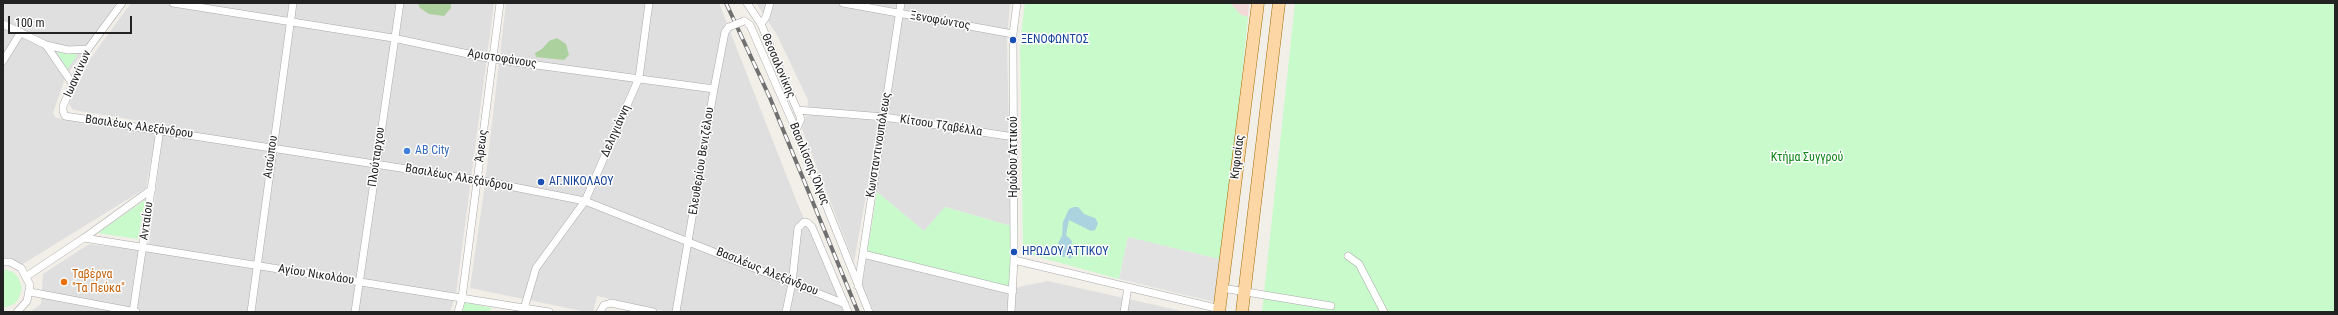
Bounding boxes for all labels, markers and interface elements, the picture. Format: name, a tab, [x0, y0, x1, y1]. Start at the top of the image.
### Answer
scale bar	[10, 8, 134, 34]
street label: Ξενοφώντος	[909, 9, 971, 33]
text: 100 m	[15, 16, 45, 30]
street label: Θεσσαλονίκης	[758, 32, 798, 100]
place label: ΞΕΝΟΦΩΝΤΟΣ	[1021, 33, 1089, 47]
marker: ΞΕΝΟΦΩΝΤΟΣ	[1008, 35, 1018, 45]
street label: Αριστοφάνους	[466, 46, 538, 72]
street label: Ιωαννίνων	[61, 48, 95, 100]
street label: Κωνσταντινουπόλεως	[864, 91, 894, 199]
street label: Δεληγιάννη	[598, 103, 634, 159]
street label: Ελευθερίου Βενιζέλου	[686, 106, 718, 216]
street label: Βασιλέως Αλεξάνδρου	[84, 112, 194, 142]
street label: Κίτσου Τζαβέλλα	[899, 112, 983, 140]
street label: Ηρώδου Αττικού	[1007, 116, 1021, 198]
street label: Βασιλίσσης Όλγας	[786, 121, 832, 207]
street label: Πλούταρχου	[366, 126, 388, 188]
street label: Άρεως	[473, 129, 491, 163]
street label: Κηφισίας	[1228, 134, 1248, 180]
street label: Αισώπου	[261, 135, 281, 179]
place label: AB City	[415, 144, 449, 158]
marker: AB City	[402, 146, 412, 156]
park label: Κτήμα Συγγρού	[1771, 151, 1843, 165]
street label: Βασιλέως Αλεξάνδρου	[404, 161, 514, 195]
place label: ΑΓ.ΝΙΚΟΛΑΟΥ	[549, 175, 614, 189]
marker: ΑΓ.ΝΙΚΟΛΑΟΥ	[536, 177, 546, 187]
street label: Ανταίου	[137, 201, 157, 241]
street label: Βασιλέως Αλεξάνδρου	[714, 245, 820, 299]
place label: ΗΡΩΔΟΥ ΑΤΤΙΚΟΥ	[1022, 245, 1108, 259]
marker: ΗΡΩΔΟΥ ΑΤΤΙΚΟΥ	[1009, 247, 1019, 257]
street label: Αγίου Νικολάου	[277, 262, 355, 288]
place label: Ταβέρνα "Τα Πεύκα"	[72, 268, 125, 296]
marker: Ταβέρνα "Τα Πεύκα"	[59, 277, 69, 287]

